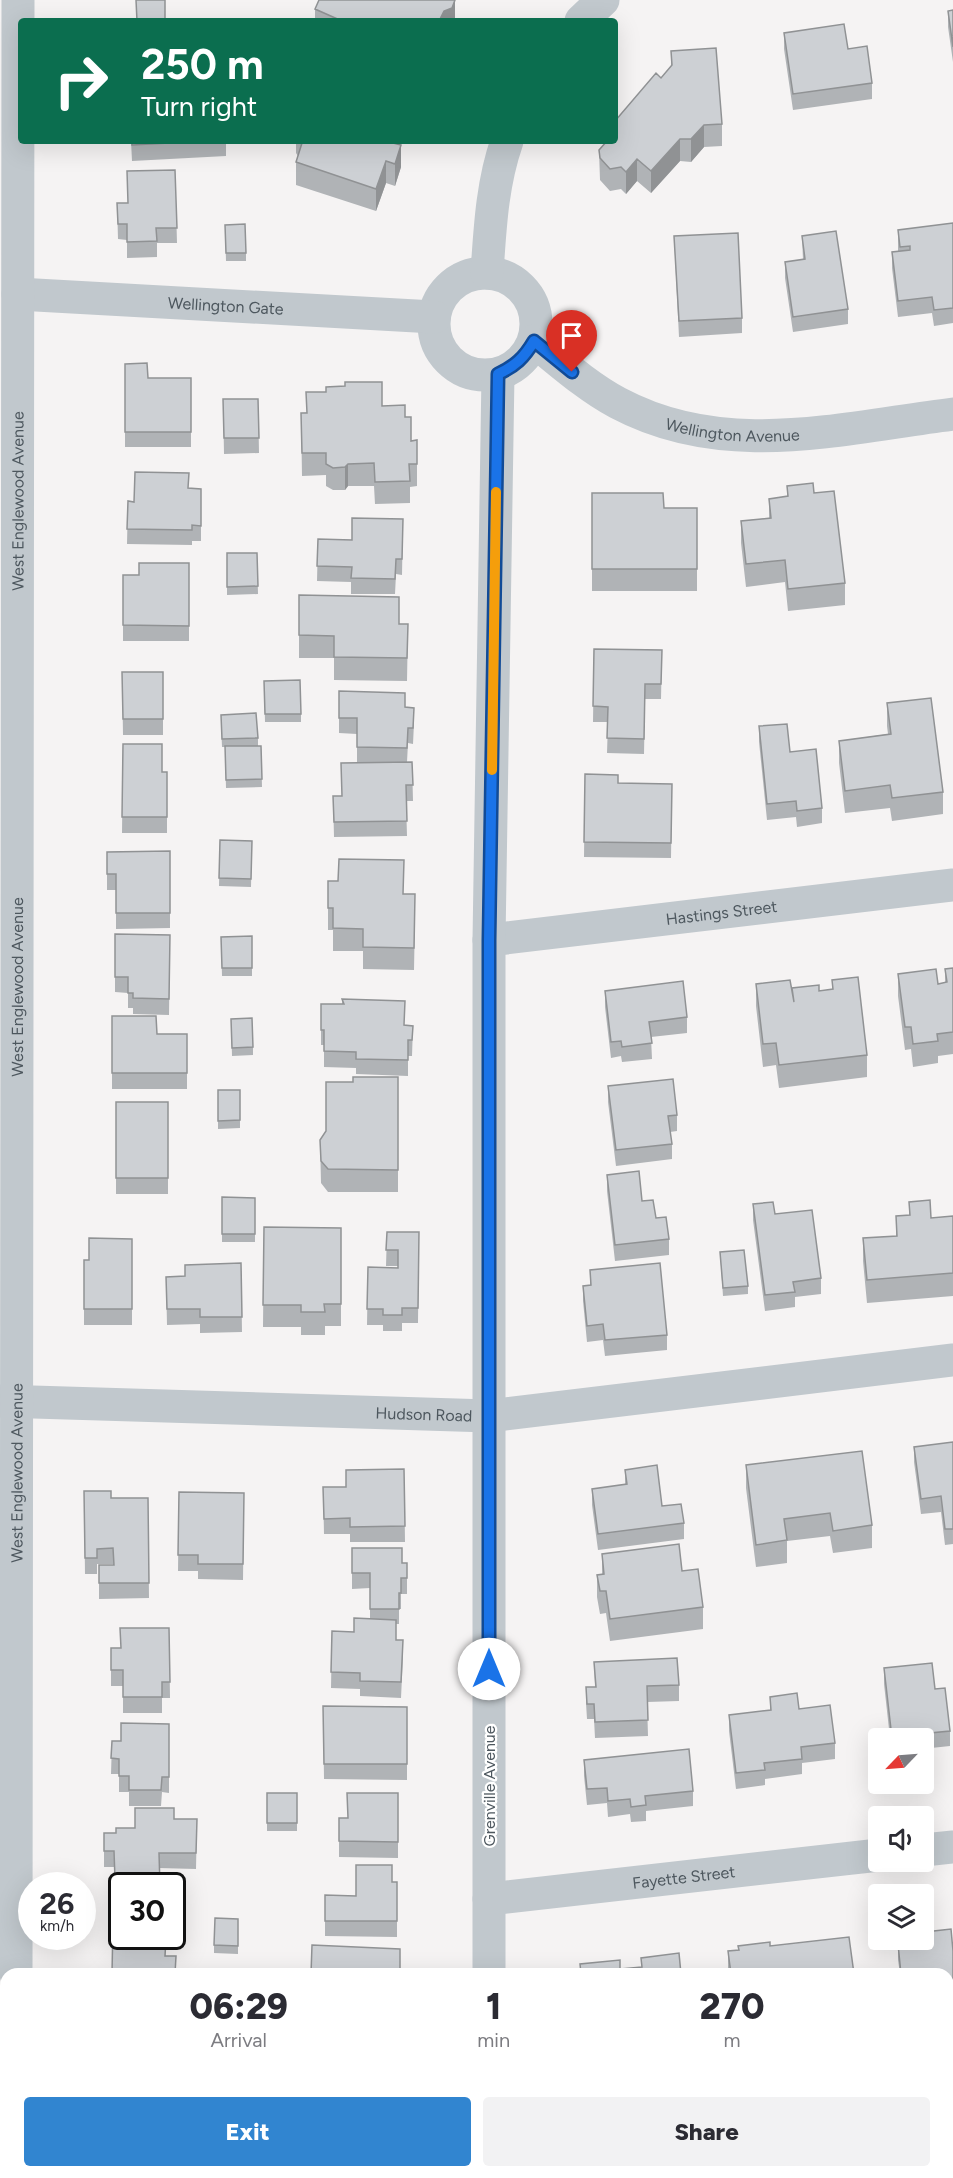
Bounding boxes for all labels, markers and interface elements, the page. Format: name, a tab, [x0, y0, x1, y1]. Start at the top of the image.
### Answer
text: 250 m	[141, 39, 264, 90]
icon: right	[42, 42, 120, 120]
text: Turn right	[141, 90, 257, 123]
street label: Wellington Gate	[167, 293, 284, 318]
pin	[546, 310, 597, 372]
icon: arrive	[555, 319, 588, 352]
street label: West Englewood Avenue	[8, 411, 27, 591]
street label: Wellington Avenue	[663, 414, 801, 445]
street label: Hastings Street	[665, 896, 778, 928]
street label: West Englewood Avenue	[7, 897, 27, 1077]
street label: West Englewood Avenue	[7, 1383, 26, 1563]
street label: Hudson Road	[375, 1403, 473, 1425]
position arrow	[457, 1637, 521, 1701]
street label: Grenville Avenue	[480, 1725, 499, 1846]
north arrow	[868, 1728, 934, 1794]
map controls	[868, 1728, 934, 1950]
button: sound	[868, 1806, 934, 1872]
street label: Fayette Street	[631, 1862, 736, 1892]
speed limit sign: 30	[108, 1872, 186, 1950]
button: layers	[868, 1884, 934, 1950]
text: 26	[40, 1885, 74, 1922]
text: km/h	[40, 1917, 74, 1935]
text: 06:29	[189, 1985, 288, 2028]
text: 1	[486, 1985, 501, 2028]
text: 270	[700, 1985, 765, 2028]
text: Arrival	[210, 2028, 267, 2052]
text: min	[477, 2028, 510, 2052]
text: m	[724, 2028, 741, 2052]
button: Exit	[24, 2097, 471, 2166]
button: Share	[483, 2097, 930, 2166]

